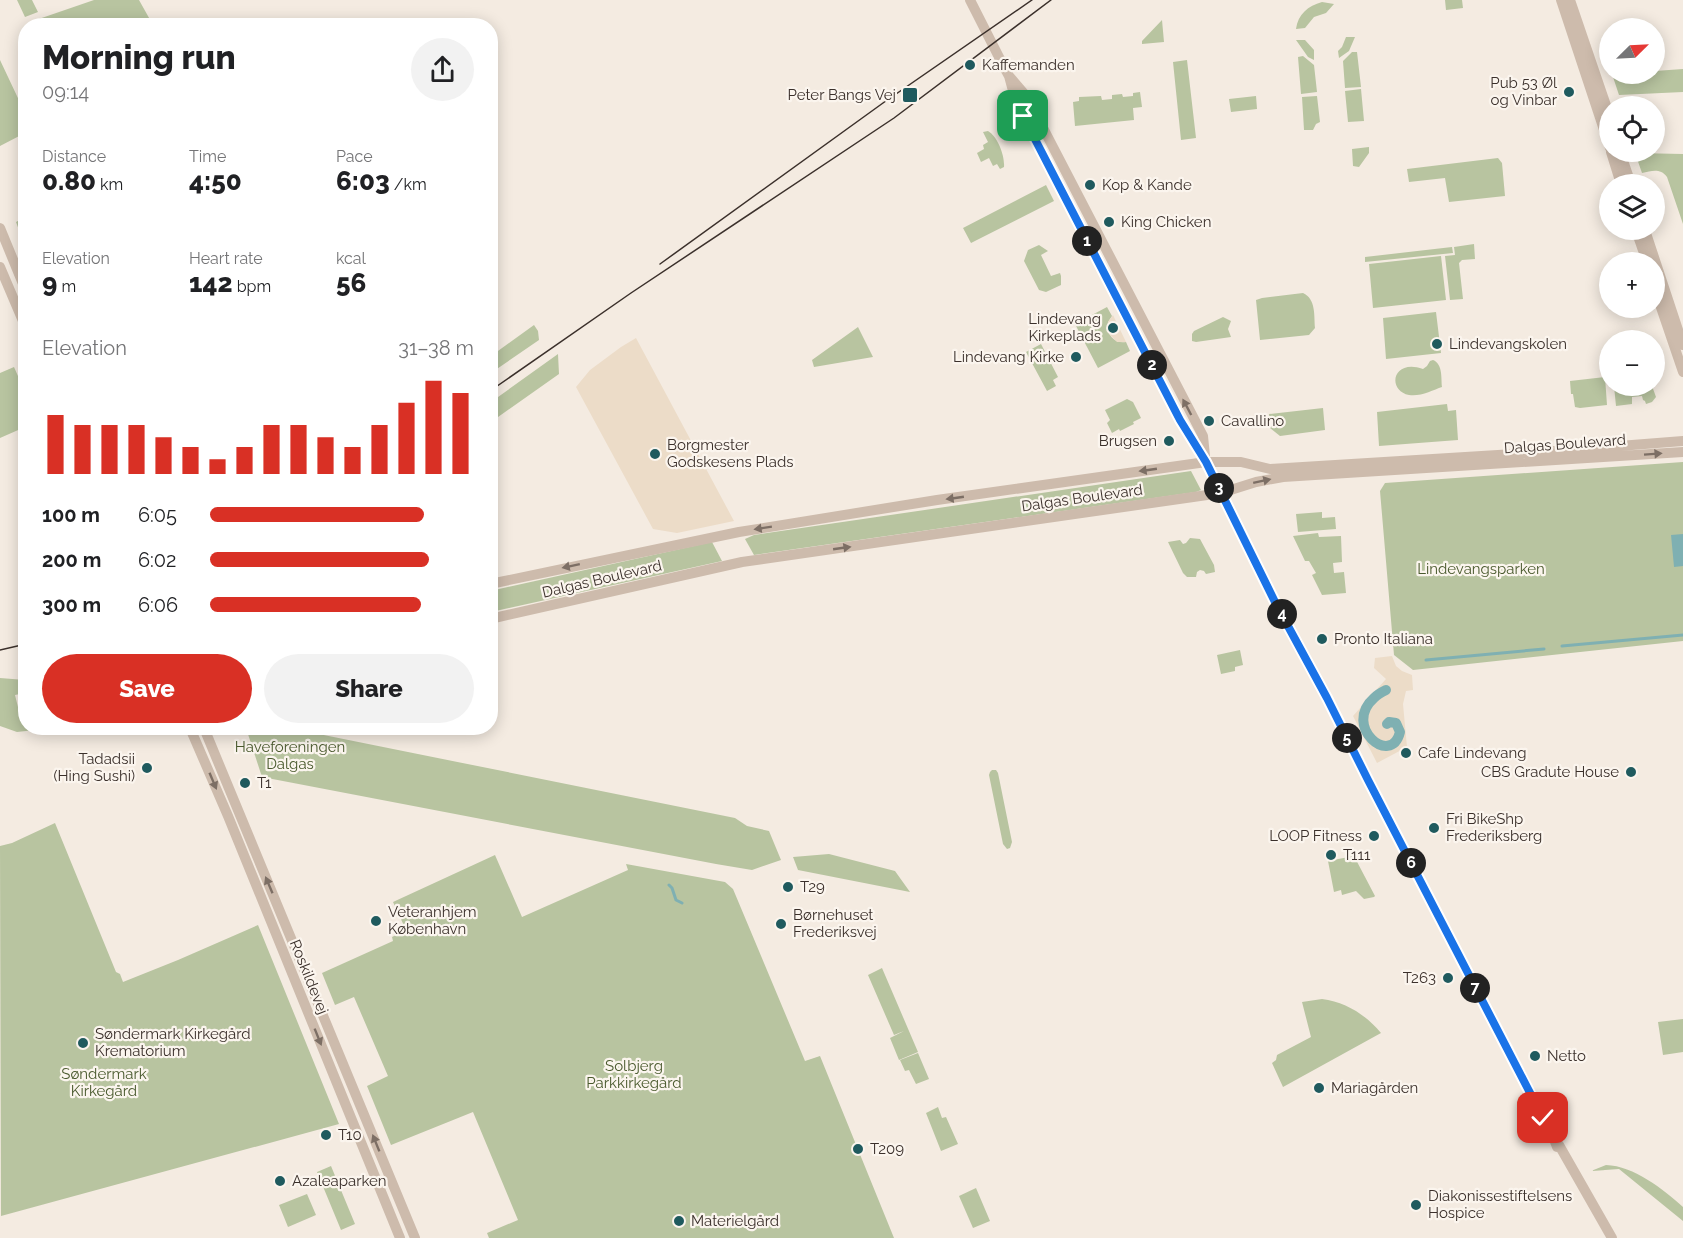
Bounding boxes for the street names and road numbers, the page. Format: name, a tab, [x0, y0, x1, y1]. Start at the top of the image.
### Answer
street label: Dalgas Boulevard	[1503, 431, 1627, 457]
street label: Dalgas Boulevard	[1020, 481, 1144, 515]
street label: Dalgas Boulevard	[540, 556, 664, 602]
street label: Roskildevej	[286, 937, 332, 1017]

